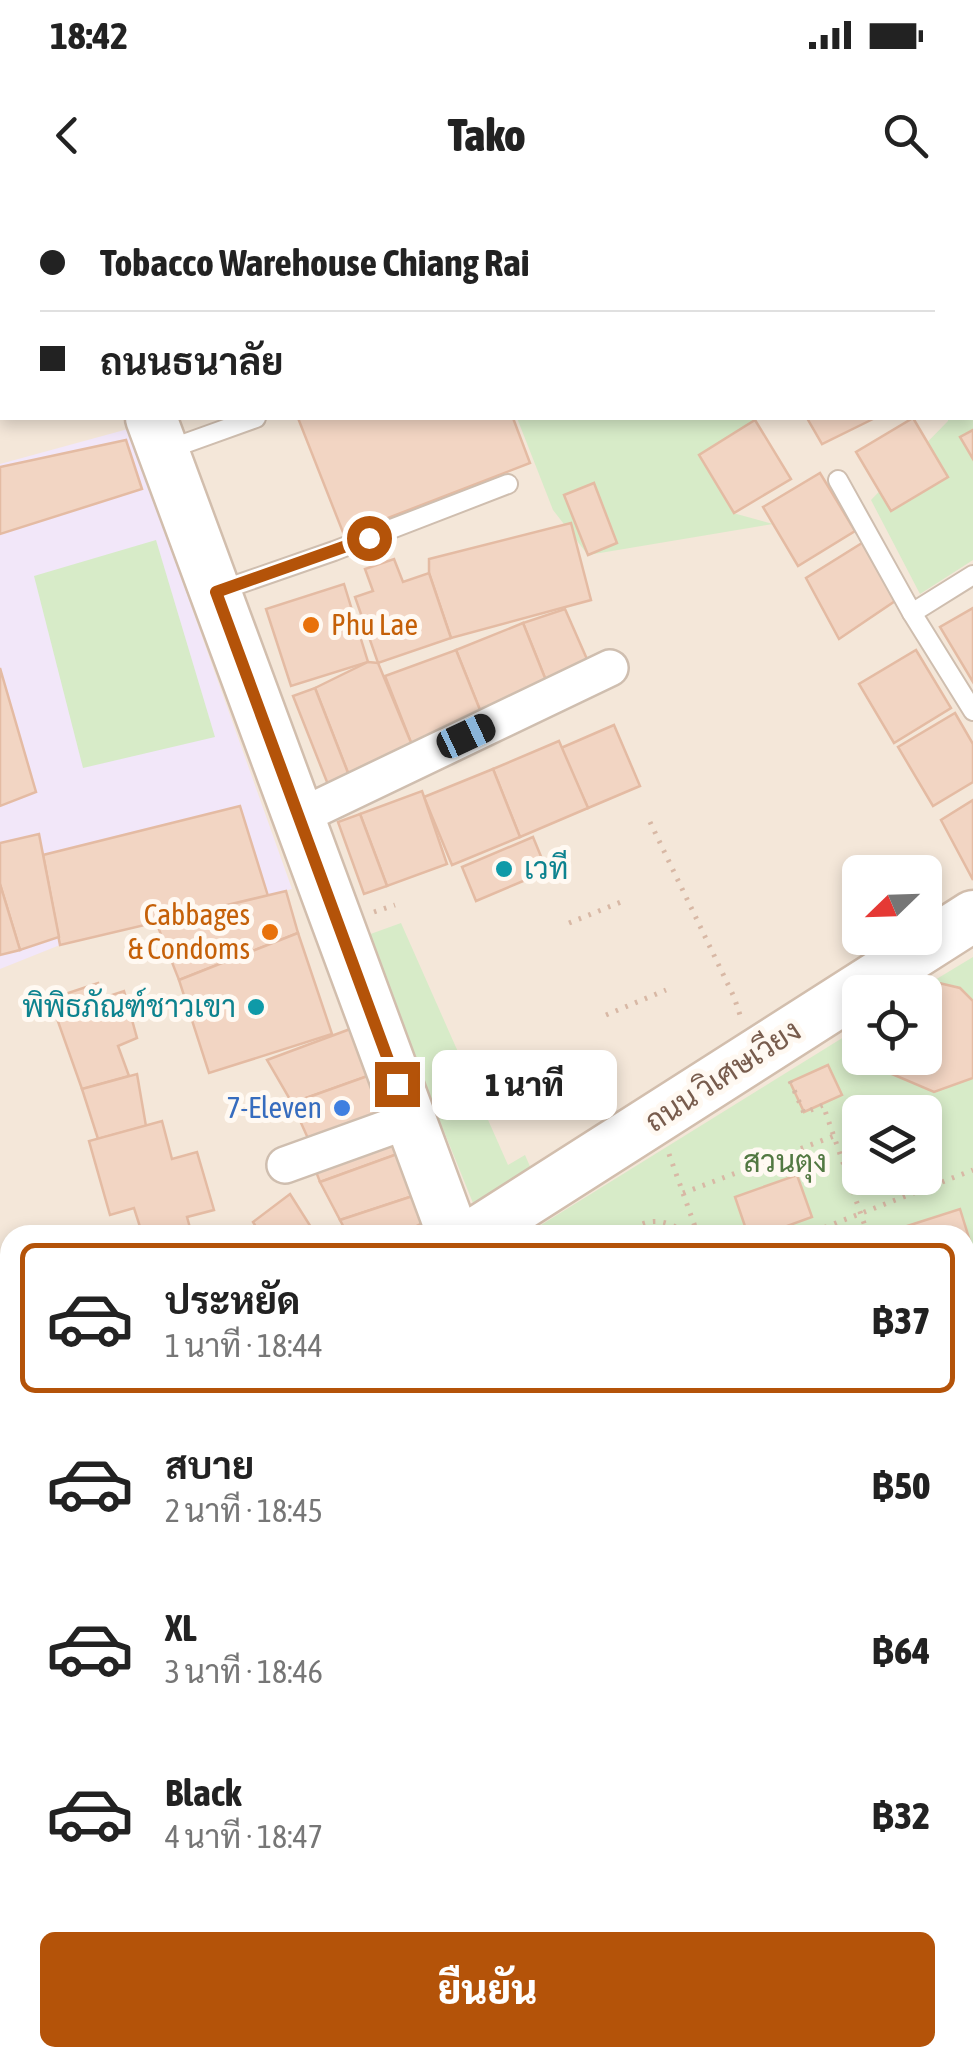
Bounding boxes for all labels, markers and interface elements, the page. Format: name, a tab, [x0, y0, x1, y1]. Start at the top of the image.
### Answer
text: 18:42	[50, 14, 128, 57]
icon: back	[40, 108, 95, 163]
icon: search	[878, 108, 933, 163]
text: Tako	[448, 109, 525, 161]
text: Tobacco Warehouse Chiang Rai	[100, 241, 530, 284]
text: ถนนธนาลัย	[100, 340, 284, 383]
route start	[347, 516, 392, 561]
place label: Phu Lae	[331, 607, 418, 641]
marker: Phu Lae	[300, 614, 322, 636]
car	[432, 710, 500, 762]
place label: เวที	[524, 850, 568, 885]
north arrow	[842, 855, 942, 955]
map controls	[842, 855, 942, 1195]
marker: เวที	[493, 858, 515, 880]
place label: Cabbages & Condoms	[128, 897, 250, 965]
marker: Cabbages & Condoms	[259, 921, 281, 943]
button: locate	[842, 975, 942, 1075]
place label: พิพิธภัณฑ์ชาวเขา	[22, 987, 236, 1023]
marker: พิพิธภัณฑ์ชาวเขา	[245, 996, 267, 1018]
street label: ถนน วิเศษเวียง	[638, 1012, 806, 1138]
callout: 1 นาที	[432, 1049, 617, 1119]
route end	[375, 1062, 420, 1107]
text: 1 นาที	[485, 1066, 564, 1103]
place label: 7-Eleven	[226, 1090, 322, 1124]
button: layers	[842, 1095, 942, 1195]
marker: 7-Eleven	[331, 1097, 353, 1119]
park label: สวนตุง	[743, 1144, 827, 1183]
icon: car	[45, 1273, 135, 1363]
text: ประหยัด	[165, 1279, 300, 1322]
text: ฿37	[871, 1299, 930, 1342]
text: 1 นาที · 18:44	[165, 1327, 323, 1364]
icon: car	[45, 1438, 135, 1528]
text: สบาย	[165, 1444, 254, 1487]
text: ฿50	[871, 1464, 930, 1507]
text: 2 นาที · 18:45	[165, 1492, 323, 1529]
icon: car	[45, 1603, 135, 1693]
text: XL	[165, 1606, 197, 1649]
text: ฿64	[871, 1629, 930, 1672]
text: 3 นาที · 18:46	[165, 1653, 323, 1690]
icon: car	[45, 1768, 135, 1858]
text: Black	[165, 1771, 242, 1814]
text: ฿32	[871, 1794, 930, 1837]
text: 4 นาที · 18:47	[165, 1818, 323, 1855]
button: ยืนยัน	[40, 1932, 935, 2047]

